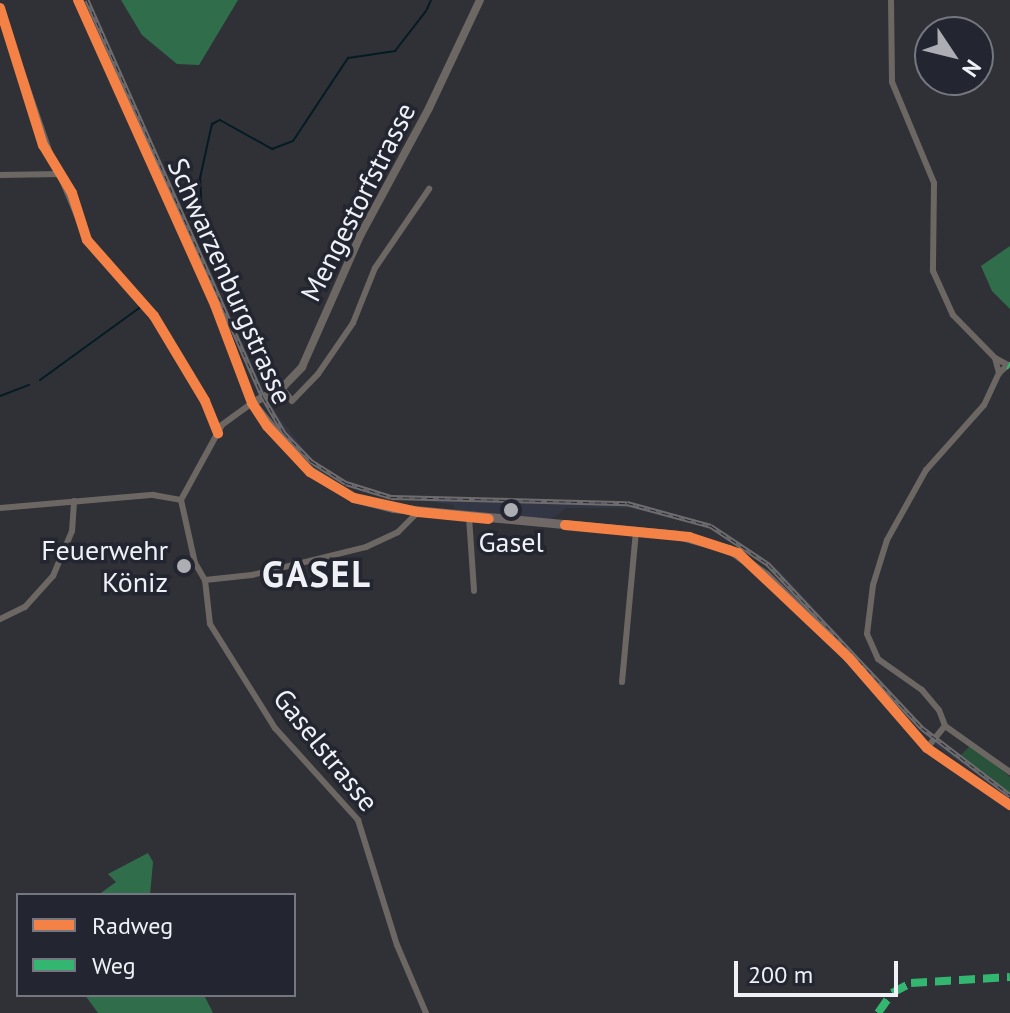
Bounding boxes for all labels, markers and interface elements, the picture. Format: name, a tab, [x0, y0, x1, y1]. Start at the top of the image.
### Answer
north arrow	[914, 16, 994, 96]
text: N	[956, 55, 988, 83]
street label: Mengestorfstrasse	[294, 97, 422, 307]
street label: Schwarzenburgstrasse	[161, 153, 299, 409]
marker: Gasel	[500, 499, 522, 521]
place label: Gasel	[478, 525, 544, 559]
place label: Feuerwehr Köniz	[41, 533, 168, 599]
district label: GASEL	[262, 552, 372, 596]
marker: Feuerwehr Köniz	[175, 557, 193, 575]
street label: Gaselstrasse	[266, 682, 386, 818]
legend	[16, 893, 296, 997]
text: Radweg	[92, 910, 173, 941]
scale bar	[738, 945, 902, 995]
text: Weg	[92, 950, 136, 981]
text: 200 m	[748, 959, 813, 990]

